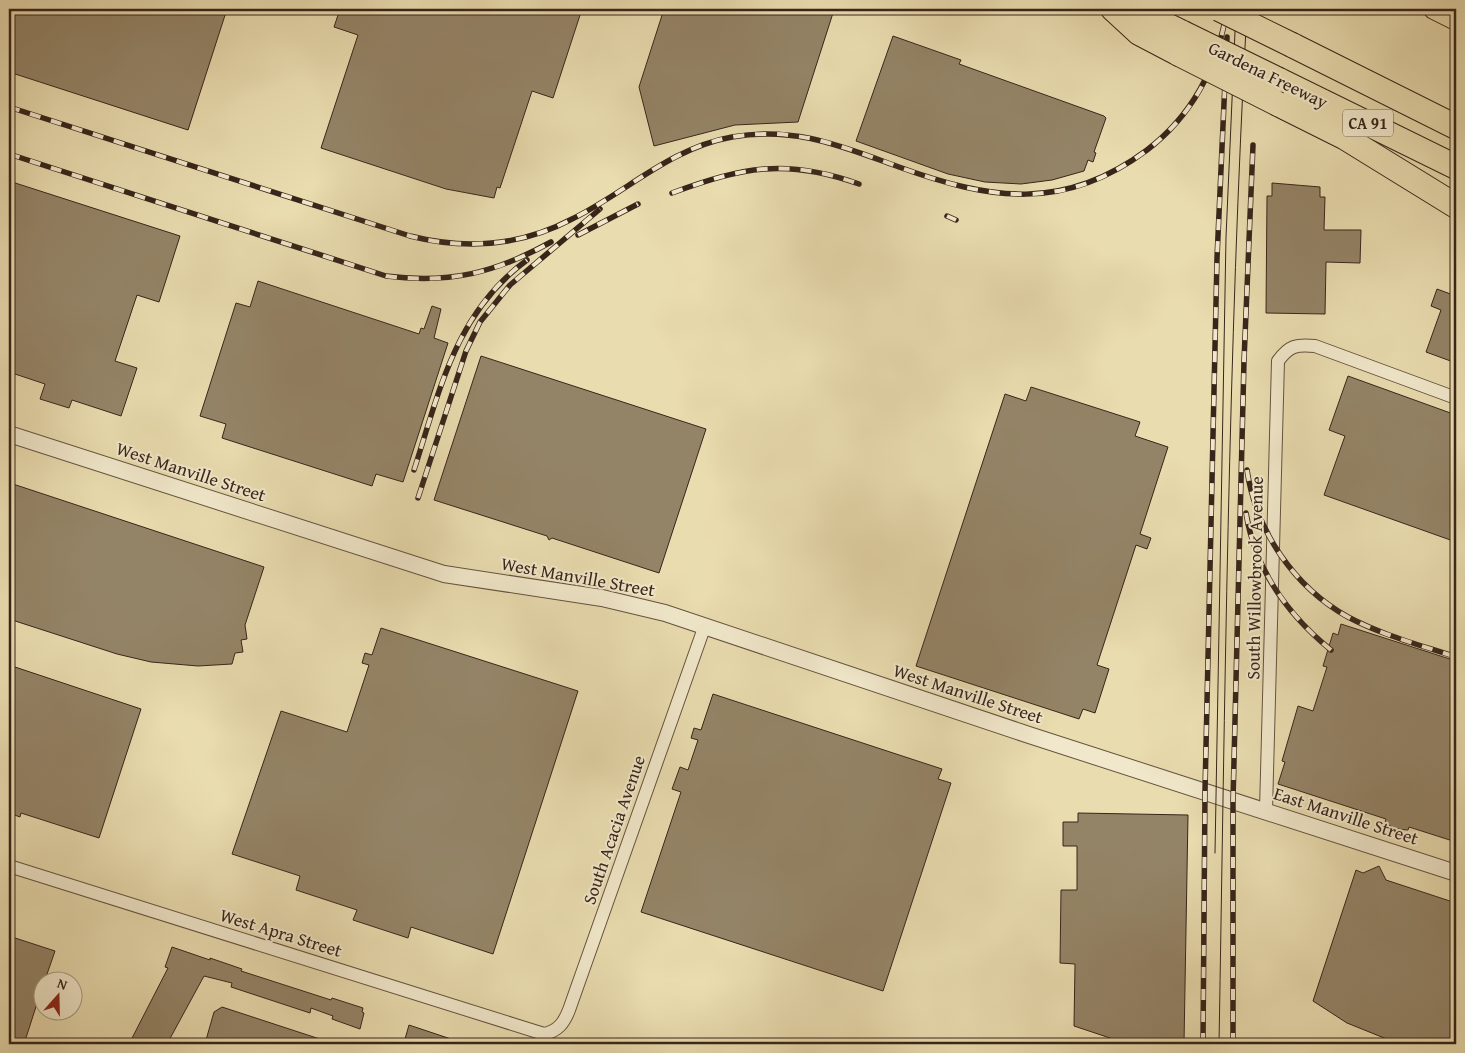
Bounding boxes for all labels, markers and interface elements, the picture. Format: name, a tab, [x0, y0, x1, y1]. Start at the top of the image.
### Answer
street label: Gardena Freeway	[1204, 34, 1332, 115]
road number: CA 91	[1343, 110, 1393, 136]
street label: West Manville Street	[113, 435, 270, 509]
street label: South Willowbrook Avenue	[1239, 476, 1270, 680]
street label: West Manville Street	[499, 550, 658, 603]
street label: West Manville Street	[890, 657, 1047, 731]
street label: South Acacia Avenue	[575, 752, 652, 908]
street label: East Manville Street	[1270, 779, 1423, 852]
street label: West Apra Street	[217, 901, 346, 964]
north arrow	[32, 970, 82, 1020]
text: N	[55, 973, 71, 995]

